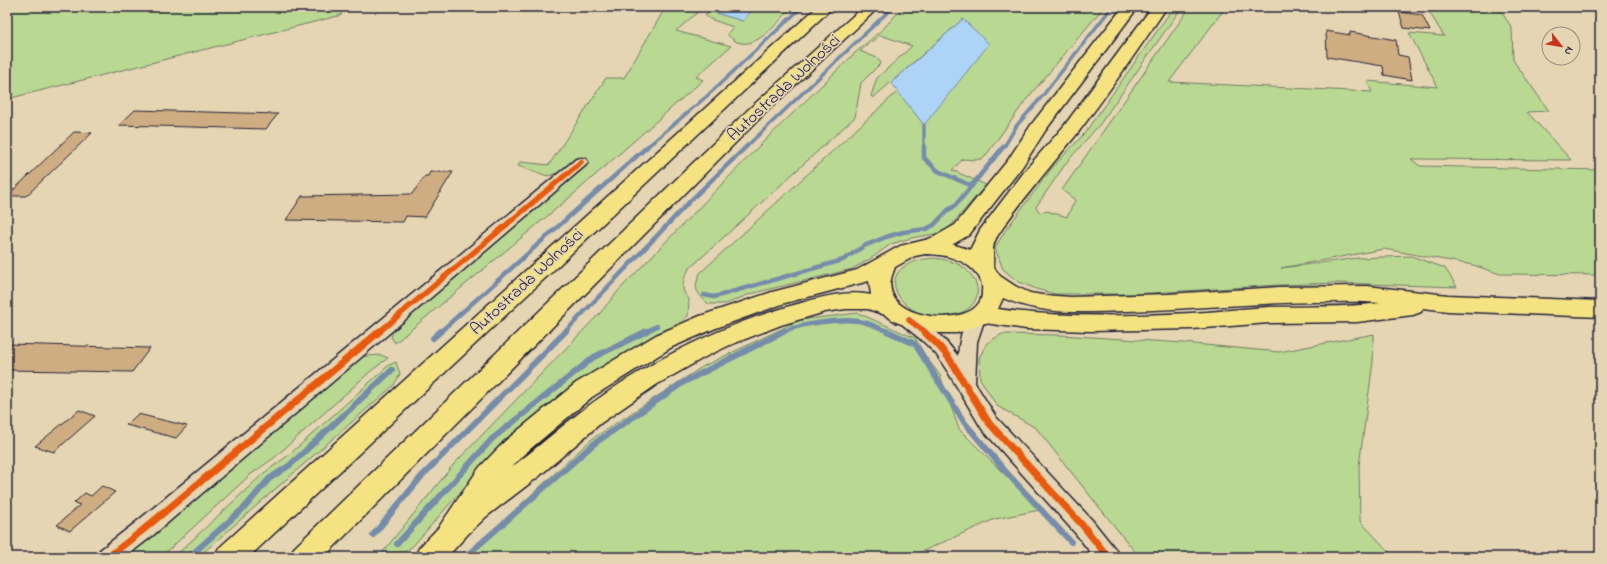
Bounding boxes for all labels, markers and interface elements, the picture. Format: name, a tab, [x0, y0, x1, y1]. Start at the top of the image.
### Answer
north arrow	[1541, 26, 1581, 66]
street label: Autostrada Wolności	[722, 29, 846, 147]
text: N	[1560, 43, 1577, 58]
street label: Autostrada Wolności	[465, 223, 589, 341]

